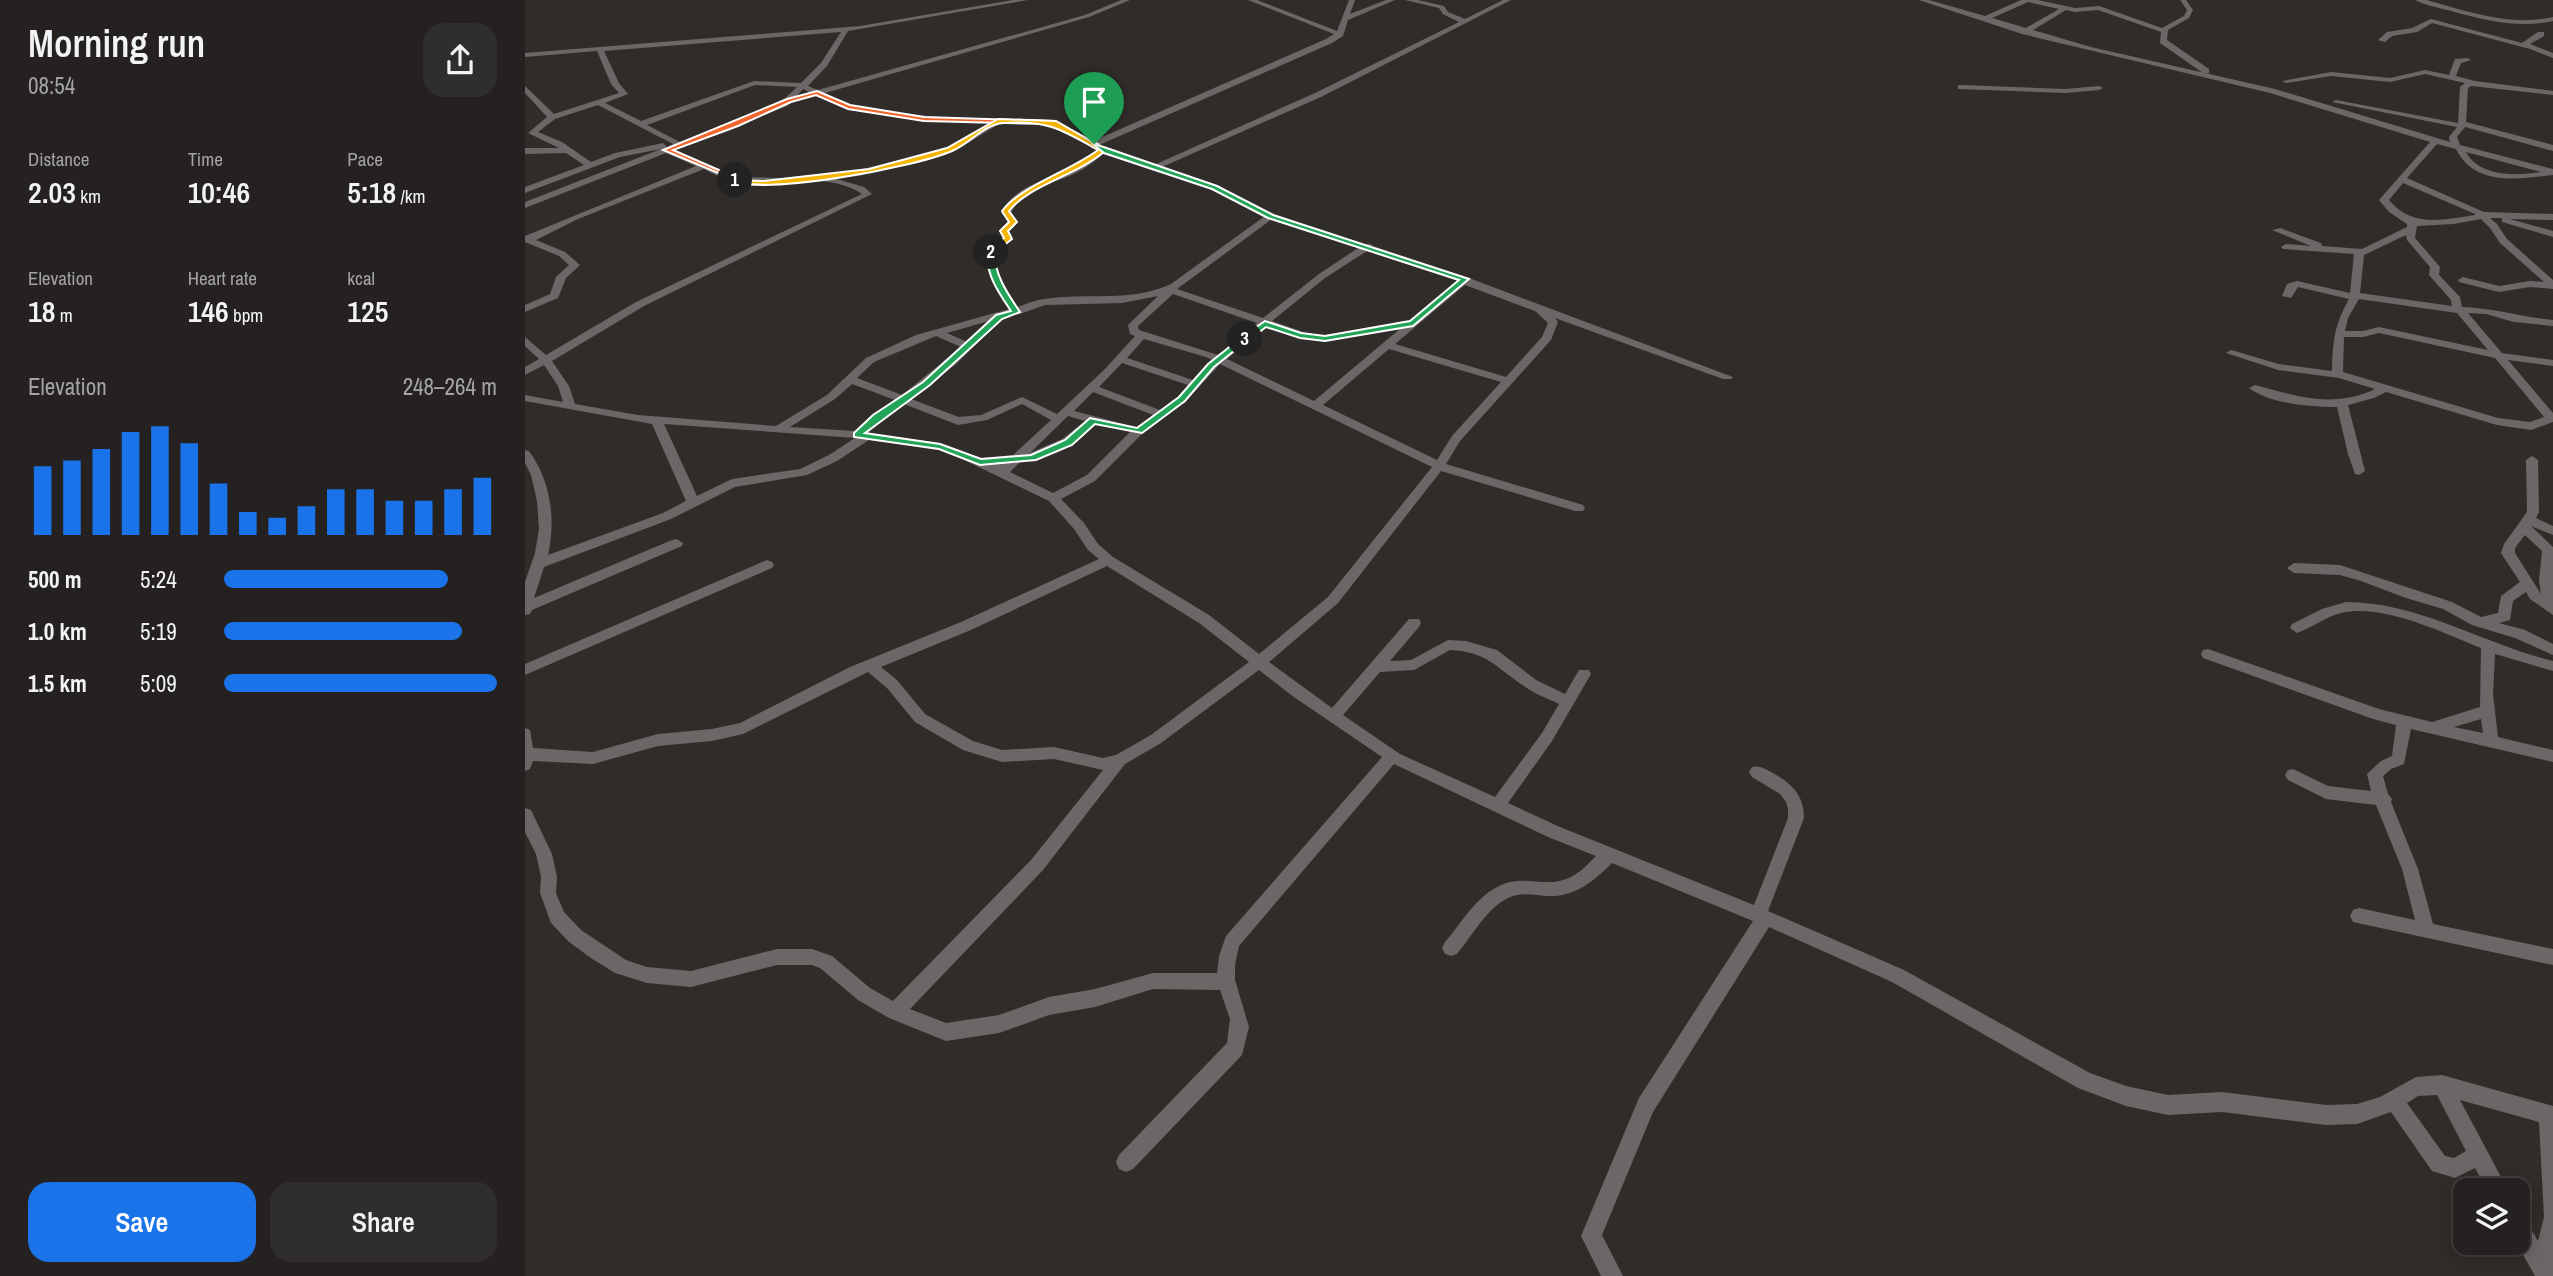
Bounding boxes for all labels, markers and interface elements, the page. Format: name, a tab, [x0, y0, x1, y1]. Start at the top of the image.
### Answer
text: Morning run	[28, 18, 205, 69]
button: share	[423, 23, 497, 97]
text: 08:54	[28, 70, 75, 101]
pin	[1064, 72, 1124, 144]
icon: arrive	[1075, 83, 1113, 121]
text: Distance	[28, 146, 89, 172]
text: Time	[188, 146, 223, 172]
text: Pace	[347, 146, 383, 172]
pin: 1	[717, 162, 753, 198]
text: 1	[730, 166, 739, 192]
text: 2.03	[28, 172, 76, 212]
text: 10:46	[188, 172, 250, 212]
text: 5:18	[347, 172, 396, 212]
text: km	[76, 183, 101, 209]
text: /km	[396, 183, 426, 209]
pin: 2	[973, 234, 1009, 270]
text: 2	[986, 238, 995, 264]
text: Elevation	[28, 265, 93, 291]
text: Heart rate	[188, 265, 257, 291]
text: kcal	[347, 265, 375, 291]
text: 18	[28, 291, 55, 331]
text: 146	[188, 291, 229, 331]
text: 125	[347, 291, 388, 331]
text: m	[55, 302, 73, 328]
text: bpm	[229, 302, 263, 328]
pin: 3	[1227, 322, 1263, 356]
text: 3	[1240, 325, 1249, 351]
text: Elevation	[28, 371, 107, 402]
text: 248–264 m	[403, 371, 497, 402]
text: 500 m	[28, 564, 81, 595]
text: 5:24	[140, 564, 177, 595]
text: 1.0 km	[28, 616, 87, 647]
text: 5:19	[140, 616, 177, 647]
text: 1.5 km	[28, 668, 87, 699]
text: 5:09	[140, 668, 177, 699]
map controls	[2453, 1178, 2530, 1255]
button: layers	[2453, 1178, 2530, 1255]
button: Save	[28, 1182, 256, 1262]
button: Share	[270, 1182, 497, 1262]

